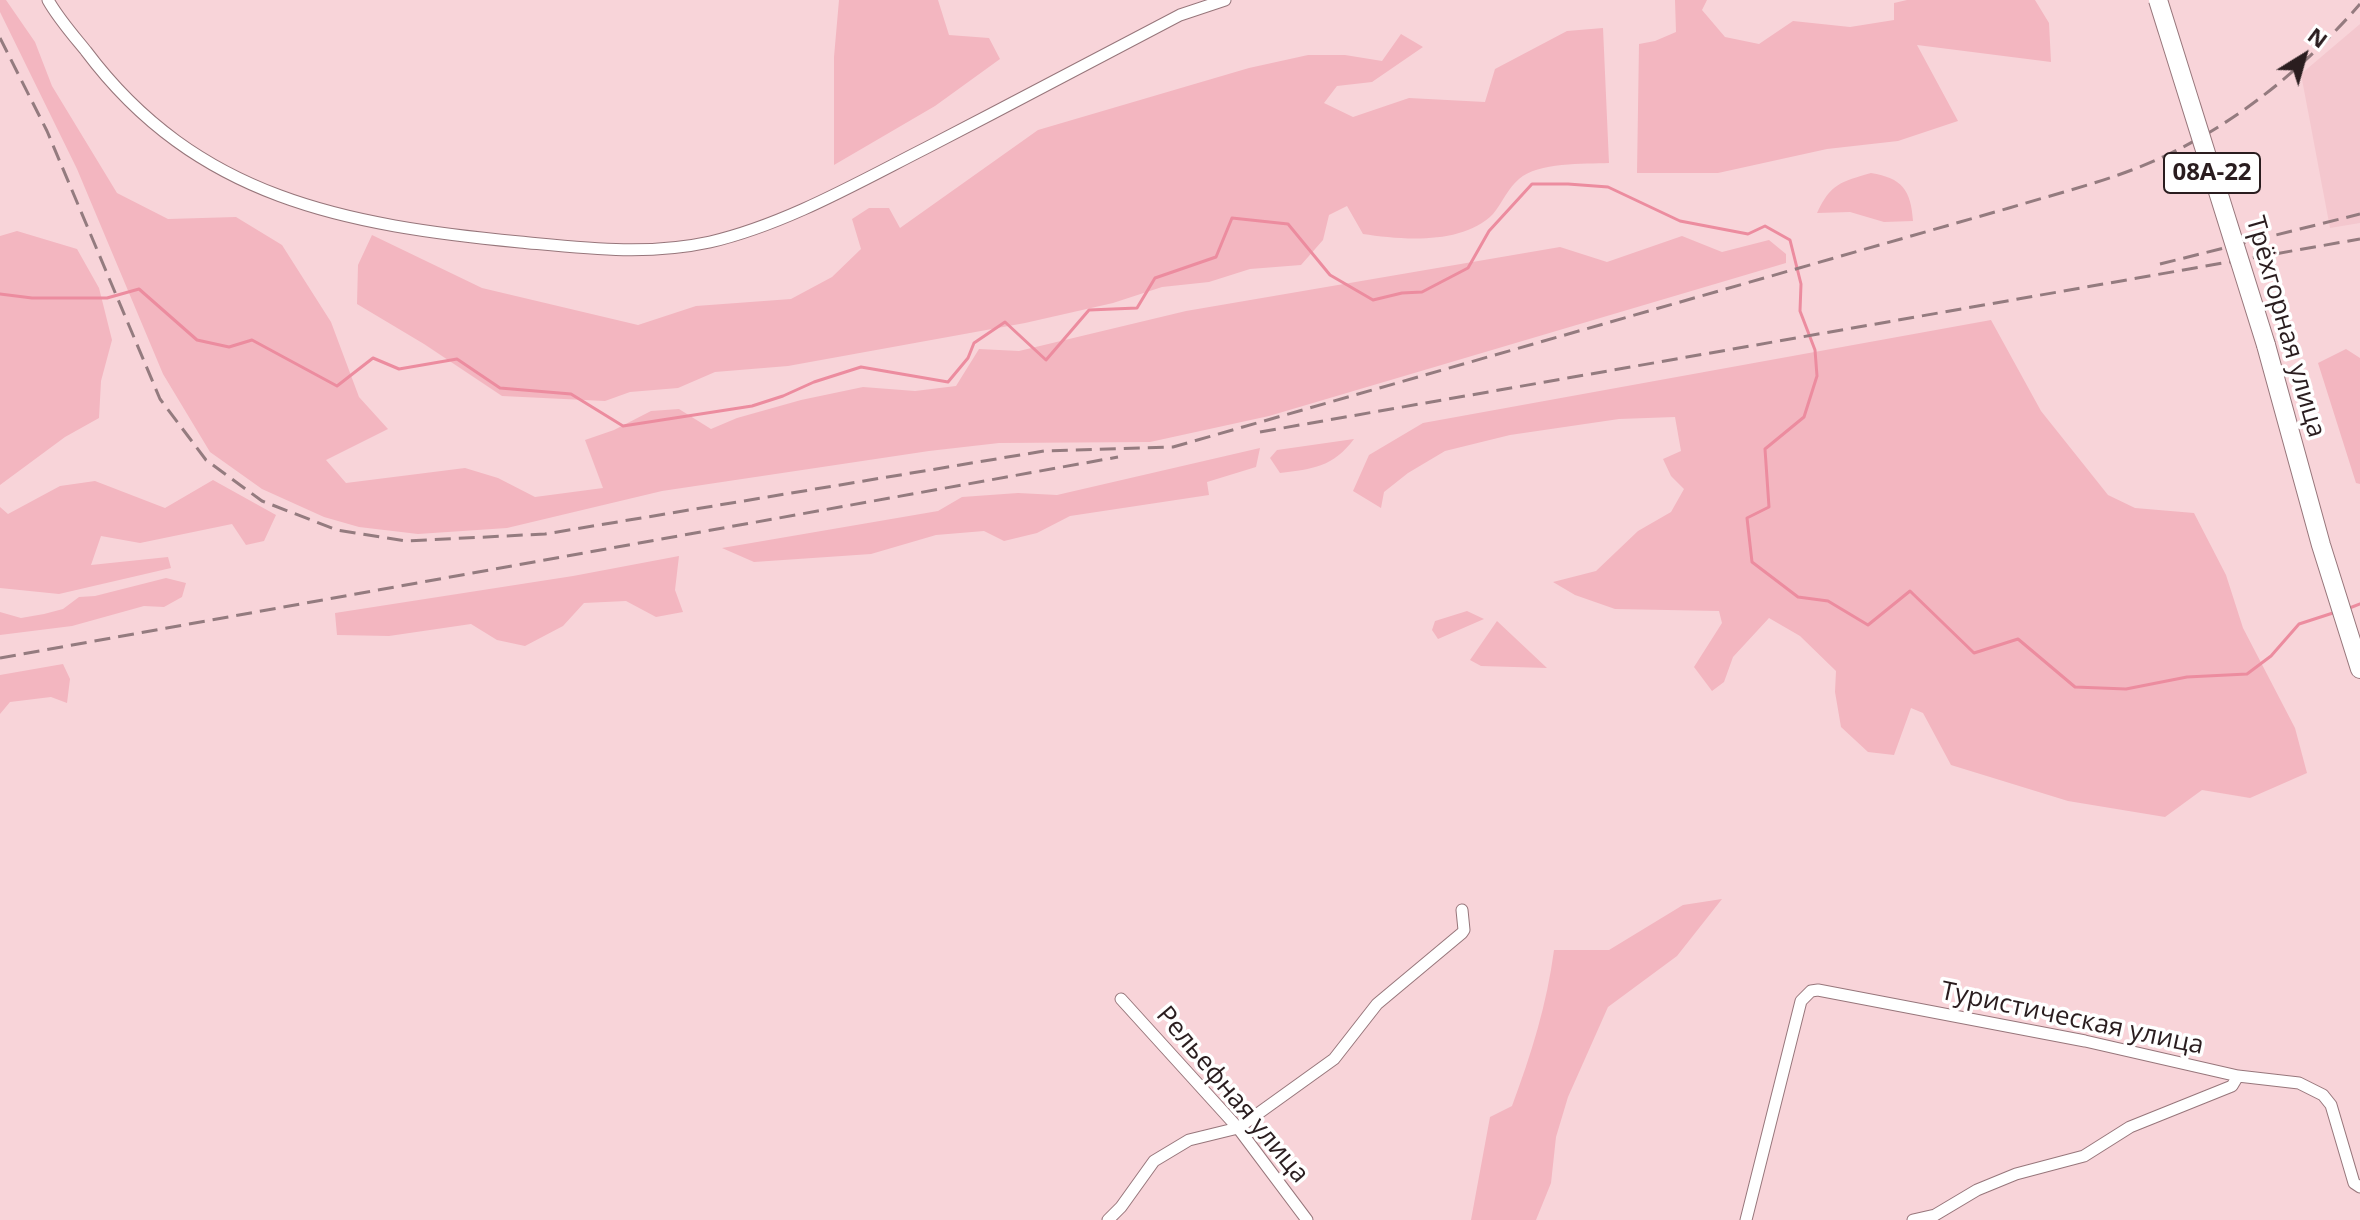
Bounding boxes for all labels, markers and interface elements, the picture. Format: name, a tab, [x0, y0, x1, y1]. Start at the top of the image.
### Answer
north arrow	[2264, 16, 2344, 96]
text: N	[2302, 19, 2335, 54]
road number: 08А-22	[2164, 153, 2260, 193]
street label: Трёхгорная улица	[2239, 213, 2331, 441]
street label: Туристическая улица	[1938, 976, 2206, 1062]
street label: Рельефная улица	[1149, 1000, 1315, 1190]

